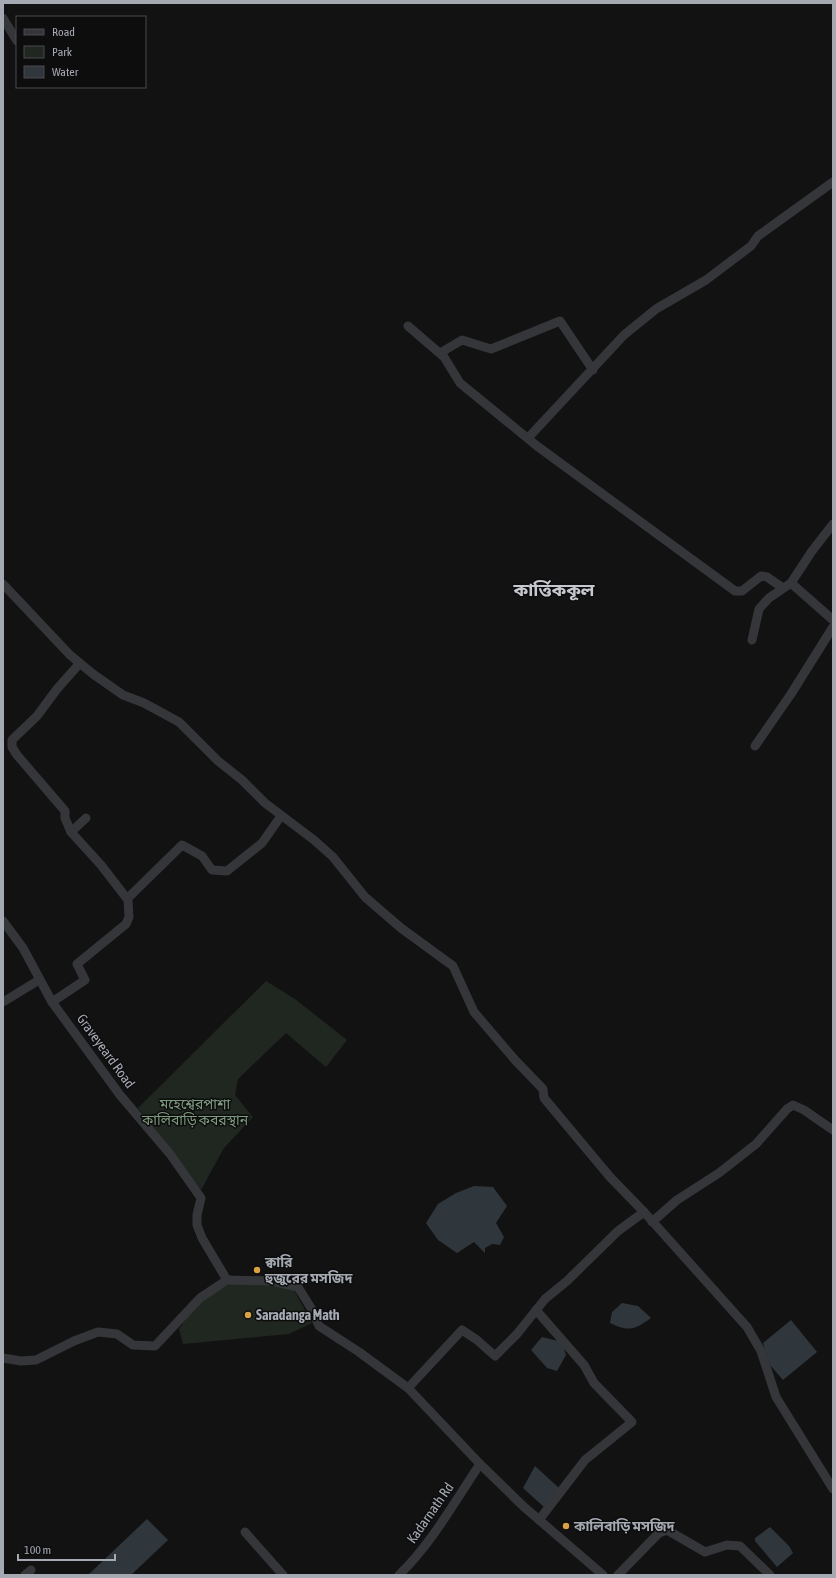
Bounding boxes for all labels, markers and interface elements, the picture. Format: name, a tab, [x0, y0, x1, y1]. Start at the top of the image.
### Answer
legend	[16, 16, 146, 88]
text: Road	[52, 25, 75, 39]
text: Park	[52, 45, 73, 59]
text: Water	[52, 65, 79, 79]
district label: কার্ত্তিককূল	[513, 579, 595, 601]
street label: Graveyeard Road	[74, 1011, 138, 1091]
park label: মহেশ্বেরপাশা কালিবাড়ি কবরস্থান	[141, 1096, 249, 1128]
place label: ক্বারি হুজুরের মসজিদ	[264, 1254, 354, 1286]
marker: ক্বারি হুজুরের মসজিদ	[252, 1265, 262, 1275]
place label: Saradanga Math	[256, 1307, 340, 1323]
marker: Saradanga Math	[243, 1310, 253, 1320]
street label: Kadarnath Rd	[403, 1480, 457, 1546]
place label: কালিবাড়ি মসজিদ	[573, 1518, 676, 1534]
marker: কালিবাড়ি মসজিদ	[561, 1521, 571, 1531]
scale bar	[18, 1536, 115, 1562]
text: 100 m	[24, 1543, 51, 1557]

